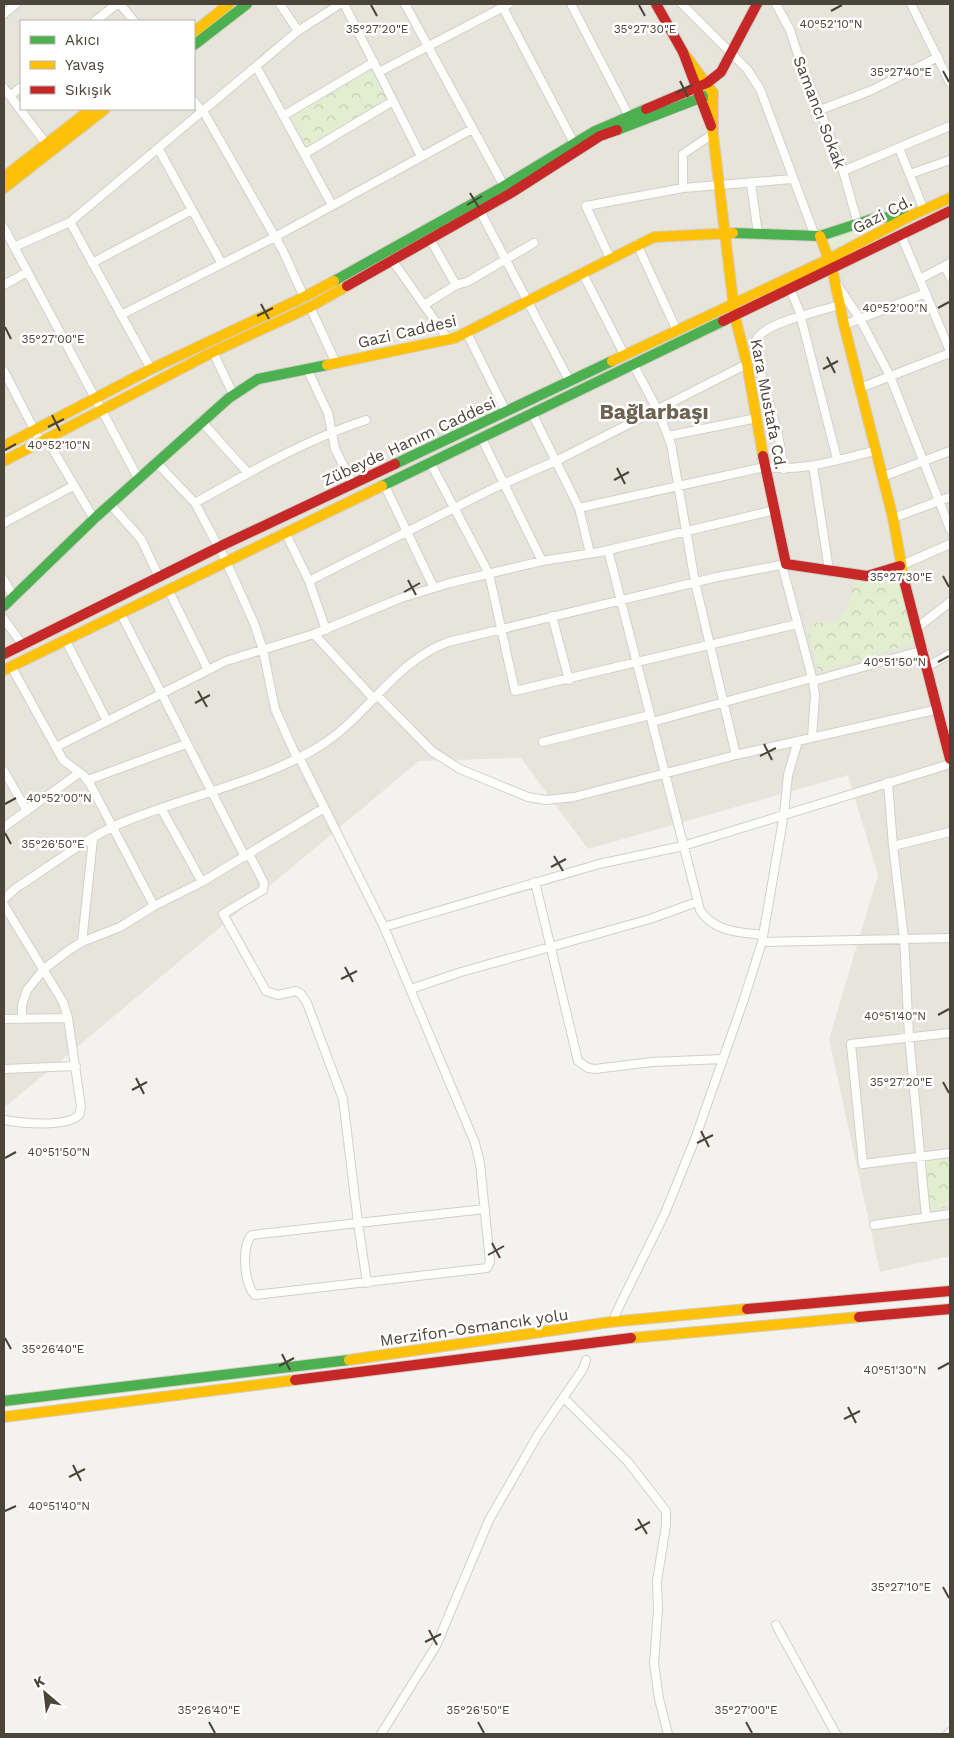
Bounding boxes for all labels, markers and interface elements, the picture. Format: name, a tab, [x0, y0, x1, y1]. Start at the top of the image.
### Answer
text: 40°52'10"N	[800, 17, 862, 31]
legend	[20, 20, 195, 110]
text: 35°27'20"E	[346, 22, 409, 36]
text: 35°27'30"E	[614, 22, 677, 36]
text: Akıcı	[65, 31, 100, 49]
street label: Samancı Sokak	[789, 53, 850, 171]
text: Yavaş	[65, 56, 105, 74]
text: 35°27'40"E	[870, 65, 932, 79]
text: Sıkışık	[65, 81, 112, 99]
street label: Gazi Cd.	[849, 191, 915, 237]
text: 40°52'00"N	[862, 301, 928, 315]
street label: Gazi Caddesi	[356, 311, 458, 352]
text: 35°27'00"E	[21, 332, 85, 346]
street label: Kara Mustafa Cd.	[747, 337, 790, 471]
street label: Zübeyde Hanım Caddesi	[320, 393, 499, 490]
district label: Bağlarbaşı	[599, 399, 709, 424]
text: 40°52'10"N	[28, 438, 90, 452]
text: 35°27'30"E	[870, 570, 933, 584]
text: 40°51'50"N	[864, 655, 926, 669]
text: 40°52'00"N	[26, 791, 92, 805]
text: 35°26'50"E	[21, 837, 85, 851]
text: 40°51'40"N	[864, 1009, 926, 1023]
text: 35°27'20"E	[870, 1075, 933, 1089]
text: 40°51'50"N	[28, 1145, 90, 1159]
street label: Merzifon-Osmancık yolu	[379, 1305, 569, 1350]
text: 35°26'40"E	[22, 1342, 85, 1356]
text: 40°51'30"N	[864, 1363, 926, 1377]
text: 40°51'40"N	[28, 1499, 90, 1513]
text: 35°27'10"E	[871, 1580, 932, 1594]
north arrow	[20, 1668, 70, 1718]
text: K	[31, 1672, 47, 1691]
text: 35°26'40"E	[178, 1703, 241, 1717]
text: 35°26'50"E	[446, 1703, 510, 1717]
text: 35°27'00"E	[714, 1703, 778, 1717]

